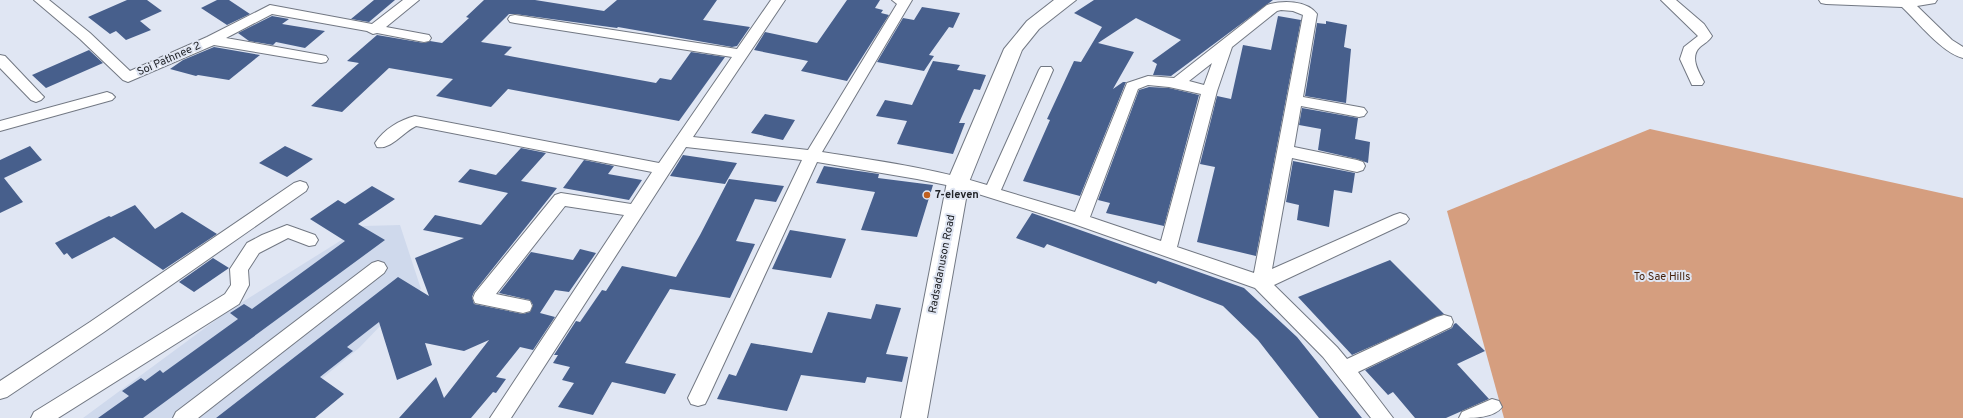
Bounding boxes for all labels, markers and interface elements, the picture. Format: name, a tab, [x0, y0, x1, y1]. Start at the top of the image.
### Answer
street label: Soi Pathnee 2	[135, 39, 203, 79]
place label: 7-eleven	[935, 188, 979, 202]
marker: 7-eleven	[922, 190, 932, 200]
street label: Radsadanuson Road	[926, 213, 958, 315]
park label: To Sae Hills	[1634, 270, 1690, 284]

